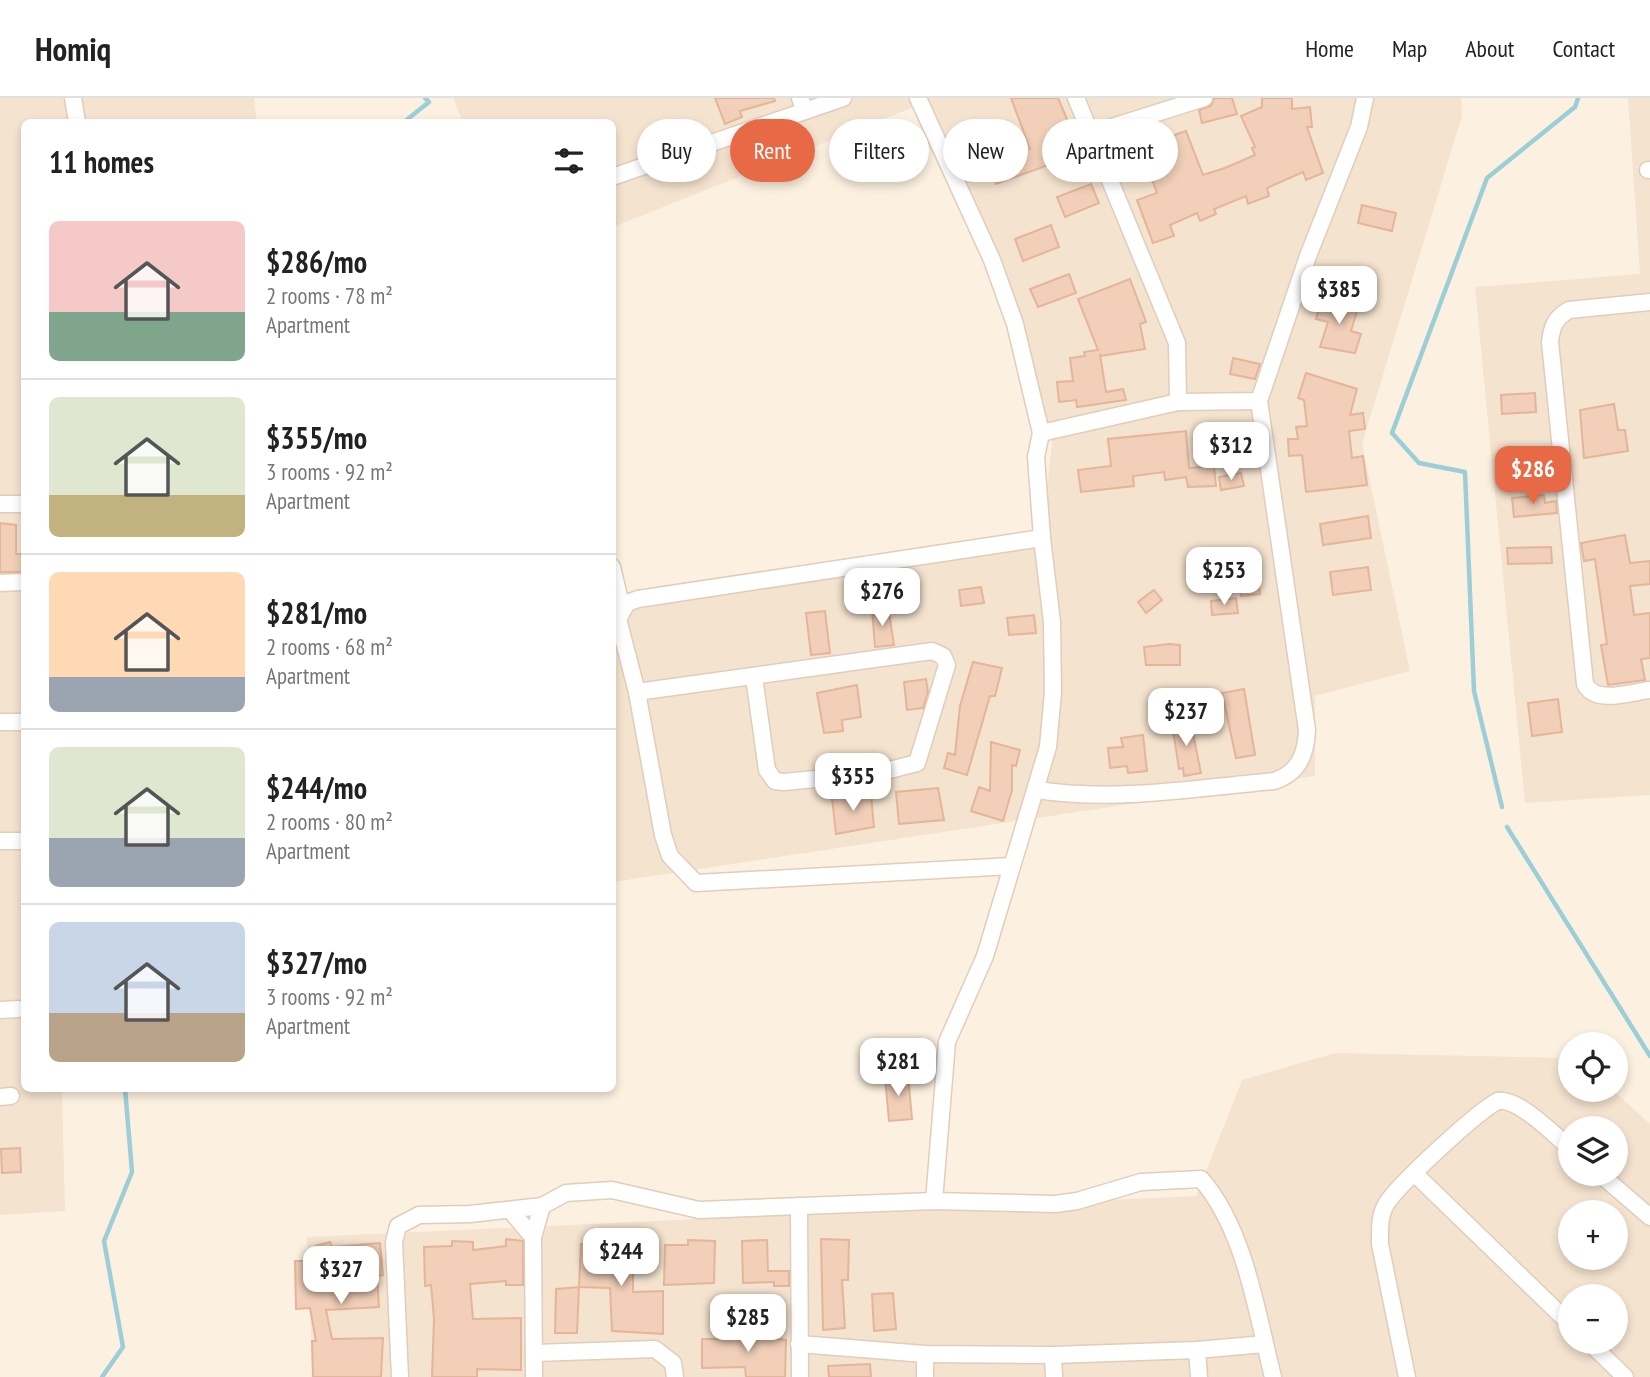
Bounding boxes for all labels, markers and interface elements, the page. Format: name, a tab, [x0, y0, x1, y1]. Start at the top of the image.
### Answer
text: Homiq	[35, 27, 111, 70]
text: Home	[1305, 33, 1354, 64]
text: Map	[1392, 33, 1427, 64]
text: About	[1465, 33, 1514, 64]
text: Contact	[1552, 33, 1615, 64]
chip: Buy	[637, 119, 716, 182]
chip: Rent	[730, 119, 815, 182]
chip: Filters	[829, 119, 929, 182]
chip: New	[943, 119, 1028, 182]
chip: Apartment	[1042, 119, 1178, 182]
text: 11 homes	[49, 142, 154, 181]
icon: filters	[550, 142, 588, 180]
text: $286/mo	[266, 242, 367, 281]
icon: home	[105, 249, 189, 333]
pin: $385	[1298, 266, 1380, 326]
text: $385	[1317, 274, 1361, 303]
text: 2 rooms · 78 m²	[266, 281, 393, 310]
text: Apartment	[266, 310, 350, 339]
text: $355/mo	[266, 418, 367, 457]
pin: $312	[1190, 422, 1272, 482]
icon: home	[105, 425, 189, 509]
text: $312	[1209, 430, 1253, 459]
pin: $286	[1492, 446, 1574, 506]
text: $286	[1511, 454, 1555, 483]
text: 3 rooms · 92 m²	[266, 457, 393, 486]
text: Apartment	[266, 486, 350, 515]
pin: $253	[1183, 547, 1265, 607]
text: $253	[1202, 555, 1246, 584]
pin: $276	[841, 568, 923, 628]
text: $276	[860, 576, 904, 605]
text: $281/mo	[266, 593, 367, 632]
icon: home	[105, 600, 189, 684]
text: 2 rooms · 68 m²	[266, 632, 393, 661]
text: Apartment	[266, 661, 350, 690]
pin: $237	[1145, 688, 1227, 748]
text: $237	[1164, 696, 1208, 725]
pin: $355	[812, 754, 894, 813]
text: $355	[831, 761, 875, 790]
text: $244/mo	[266, 768, 367, 807]
icon: home	[105, 775, 189, 859]
text: 2 rooms · 80 m²	[266, 807, 393, 836]
text: Apartment	[266, 836, 350, 865]
text: $327/mo	[266, 943, 367, 982]
icon: home	[105, 950, 189, 1034]
text: 3 rooms · 92 m²	[266, 982, 393, 1011]
text: Apartment	[266, 1011, 350, 1040]
map controls	[1558, 1032, 1628, 1354]
button: locate	[1558, 1032, 1628, 1102]
pin: $281	[857, 1038, 939, 1098]
text: $281	[876, 1046, 920, 1075]
button: layers	[1558, 1116, 1628, 1186]
button: +	[1558, 1200, 1628, 1270]
pin: $244	[580, 1228, 662, 1288]
text: $244	[599, 1236, 643, 1265]
pin: $327	[300, 1246, 382, 1306]
text: $327	[319, 1254, 363, 1283]
button: −	[1558, 1284, 1628, 1354]
pin: $285	[707, 1294, 789, 1354]
text: $285	[726, 1302, 770, 1331]

